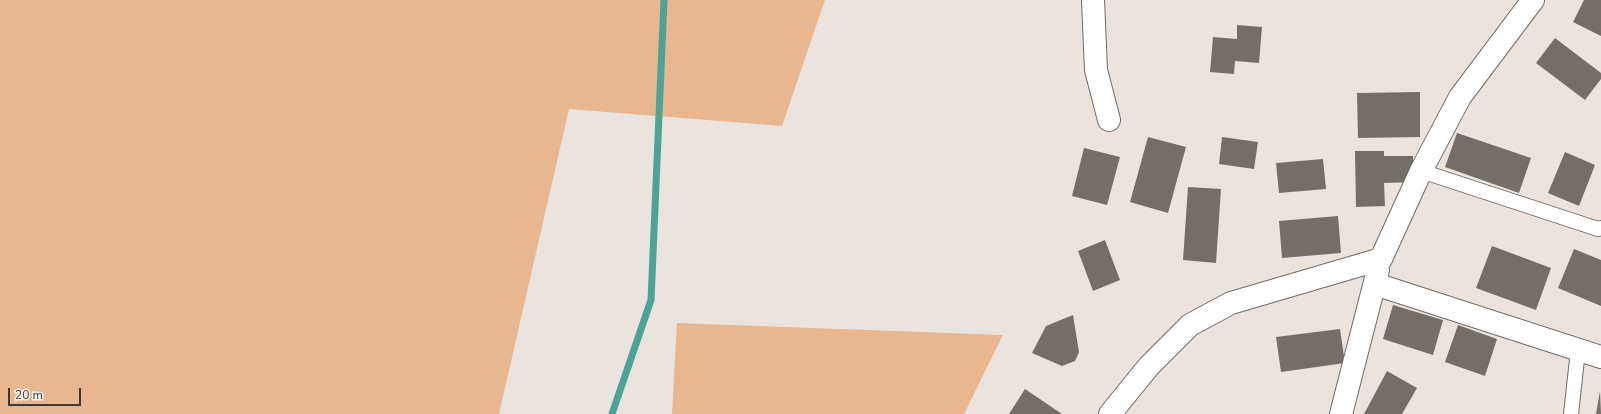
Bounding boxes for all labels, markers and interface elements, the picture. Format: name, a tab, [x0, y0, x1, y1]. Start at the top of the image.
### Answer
scale bar	[10, 380, 83, 406]
text: 20 m	[15, 387, 43, 403]

